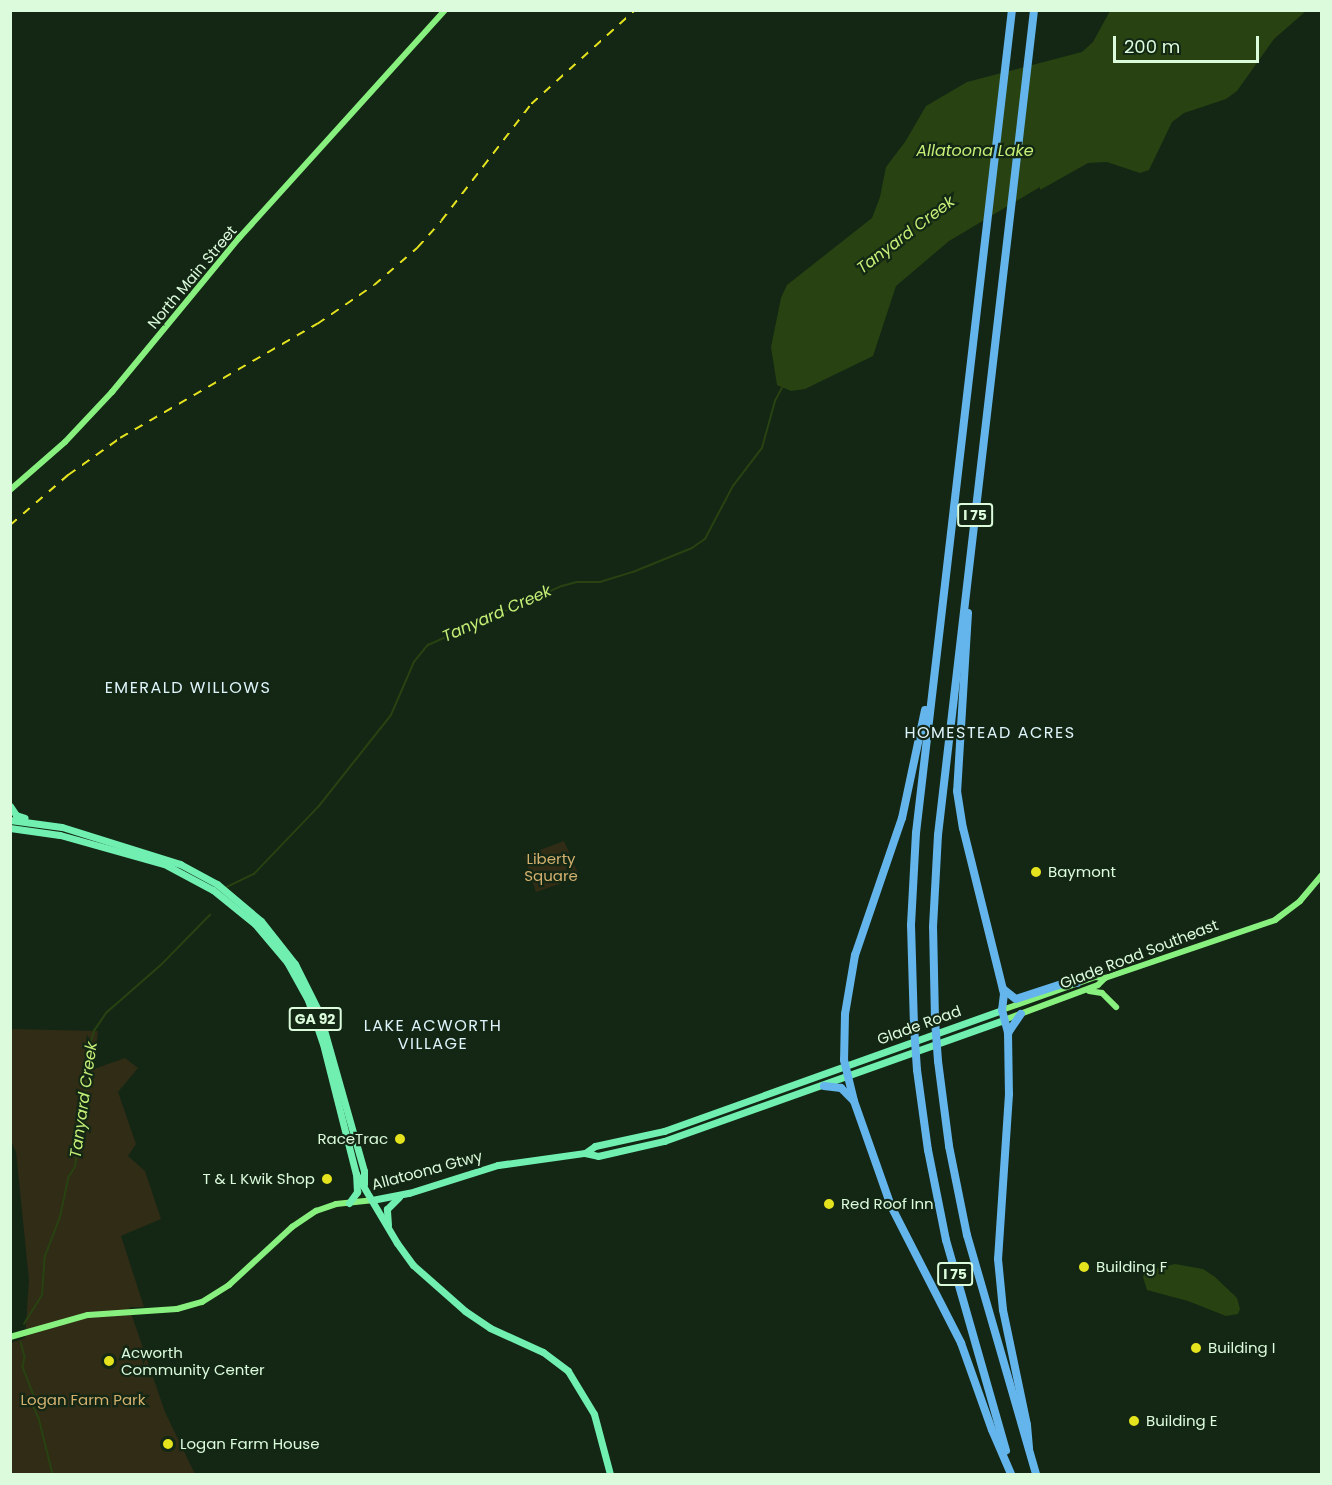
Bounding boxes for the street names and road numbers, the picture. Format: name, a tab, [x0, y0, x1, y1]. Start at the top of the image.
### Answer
street label: North Main Street	[144, 222, 240, 332]
road number: I 75	[957, 504, 993, 526]
street label: Glade Road Southeast	[1057, 916, 1221, 992]
street label: Glade Road	[875, 1002, 963, 1048]
road number: GA 92	[288, 1008, 342, 1030]
street label: Allatoona Gtwy	[370, 1147, 484, 1193]
road number: I 75	[937, 1263, 973, 1285]

